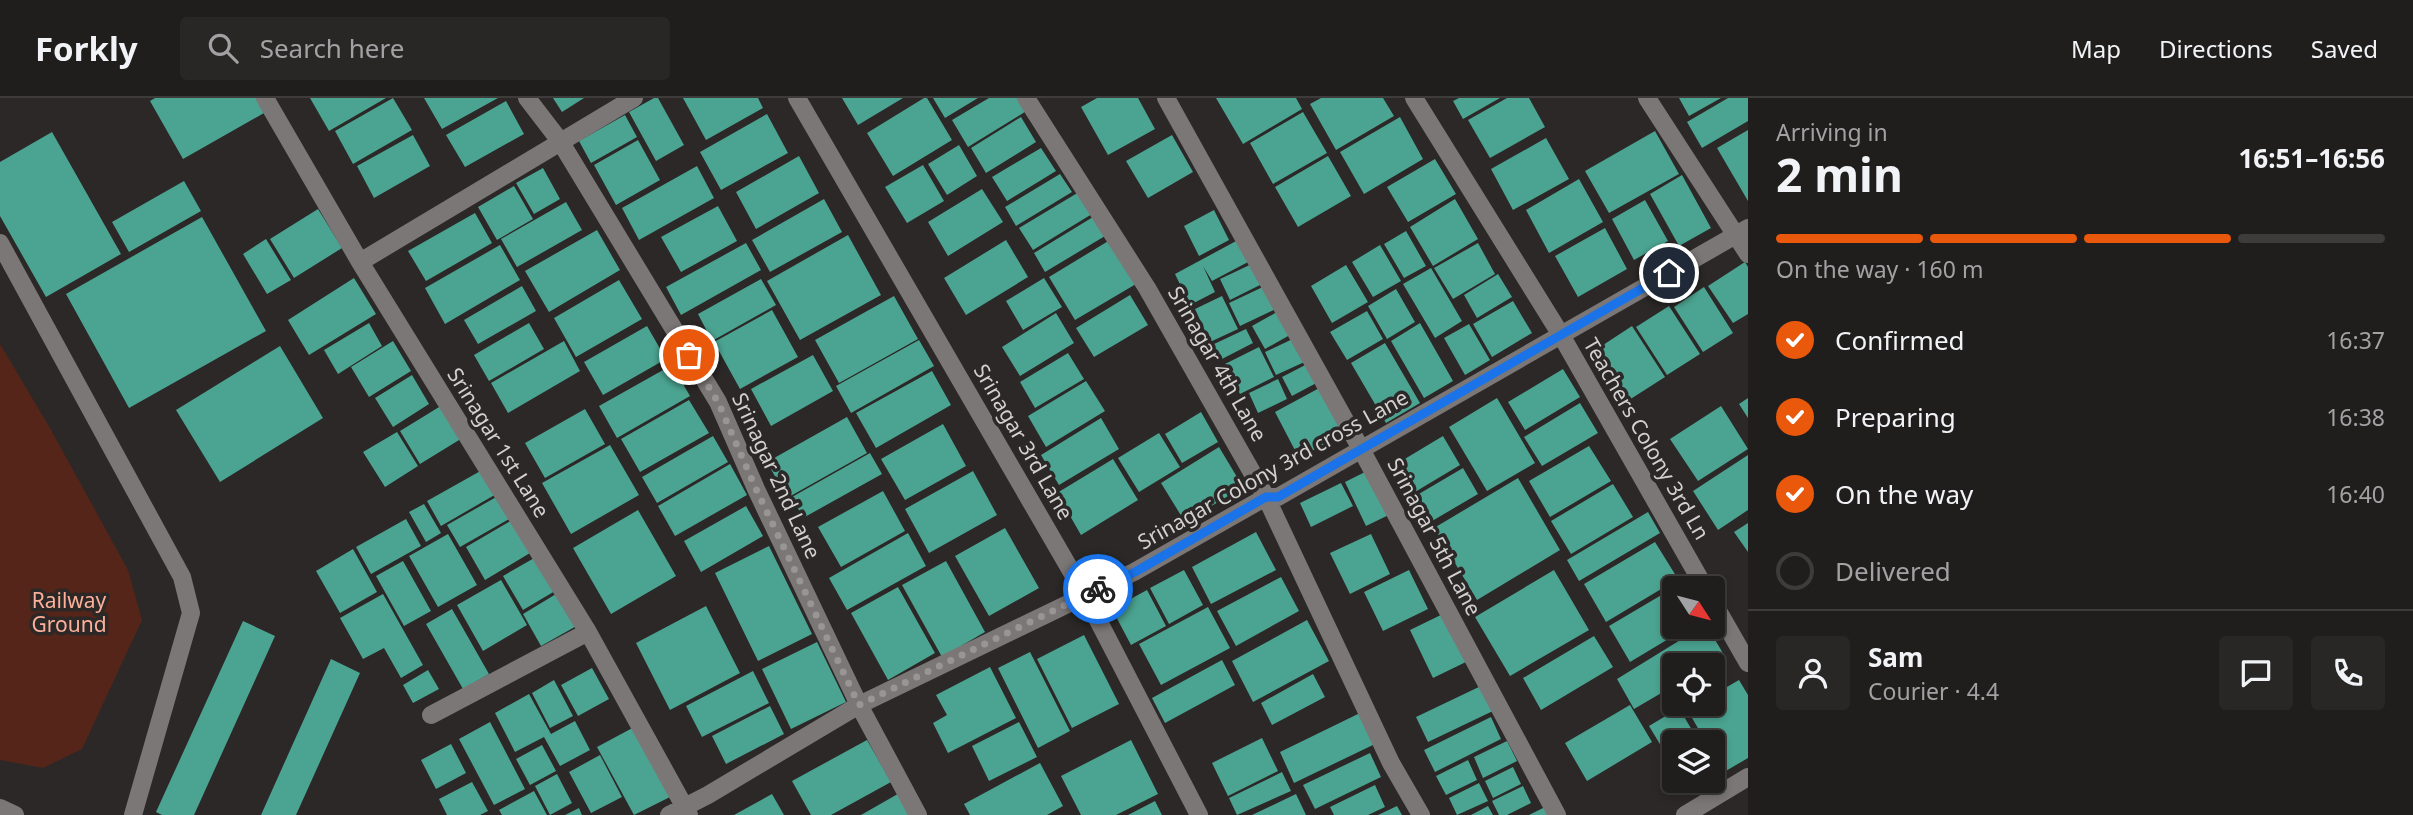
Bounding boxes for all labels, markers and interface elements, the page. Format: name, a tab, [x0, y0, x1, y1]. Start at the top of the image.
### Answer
search box	[180, 17, 670, 80]
text: Forkly	[35, 26, 138, 71]
icon: search	[204, 29, 242, 67]
text: Search here	[260, 30, 404, 66]
text: Map	[2071, 32, 2121, 65]
text: Directions	[2159, 32, 2273, 65]
text: Saved	[2311, 32, 2378, 65]
text: Arriving in	[1776, 116, 1888, 148]
text: 16:51–16:56	[2238, 140, 2385, 176]
text: 2 min	[1776, 143, 1903, 205]
pin	[1639, 243, 1699, 303]
text: On the way · 160 m	[1776, 253, 1983, 285]
icon: home	[1650, 254, 1688, 292]
street label: Srinagar 4th Lane	[1162, 281, 1274, 446]
icon: check	[1776, 321, 1814, 359]
text: Confirmed	[1835, 322, 1965, 358]
text: 16:37	[2326, 324, 2385, 356]
pin	[659, 325, 719, 385]
street label: Teachers Colony 3rd Ln	[1578, 332, 1716, 545]
icon: bag	[670, 336, 708, 374]
street label: Srinagar 3rd Lane	[968, 359, 1080, 524]
street label: Srinagar 1st Lane	[441, 362, 556, 523]
street label: Srinagar Colony 3rd cross Lane	[1132, 383, 1413, 555]
street label: Srinagar 2nd Lane	[726, 388, 828, 563]
icon: check	[1776, 398, 1814, 436]
text: Preparing	[1835, 399, 1956, 435]
text: 16:38	[2326, 401, 2385, 433]
street label: Srinagar 5th Lane	[1381, 453, 1488, 620]
icon: check	[1776, 475, 1814, 513]
text: On the way	[1835, 476, 1973, 512]
text: 16:40	[2326, 478, 2385, 510]
text: Delivered	[1835, 553, 1951, 589]
courier	[1063, 554, 1133, 624]
icon: bike	[1079, 570, 1117, 608]
north arrow	[1662, 576, 1726, 639]
map controls	[1662, 576, 1725, 793]
park label: Railway Ground	[31, 586, 107, 638]
button: person	[1776, 636, 1850, 710]
button: chat	[2219, 636, 2293, 710]
button: phone	[2311, 636, 2385, 710]
text: Sam	[1868, 639, 1923, 675]
button: locate	[1662, 653, 1725, 716]
text: Courier · 4.4	[1868, 675, 1999, 707]
button: layers	[1662, 730, 1725, 793]

